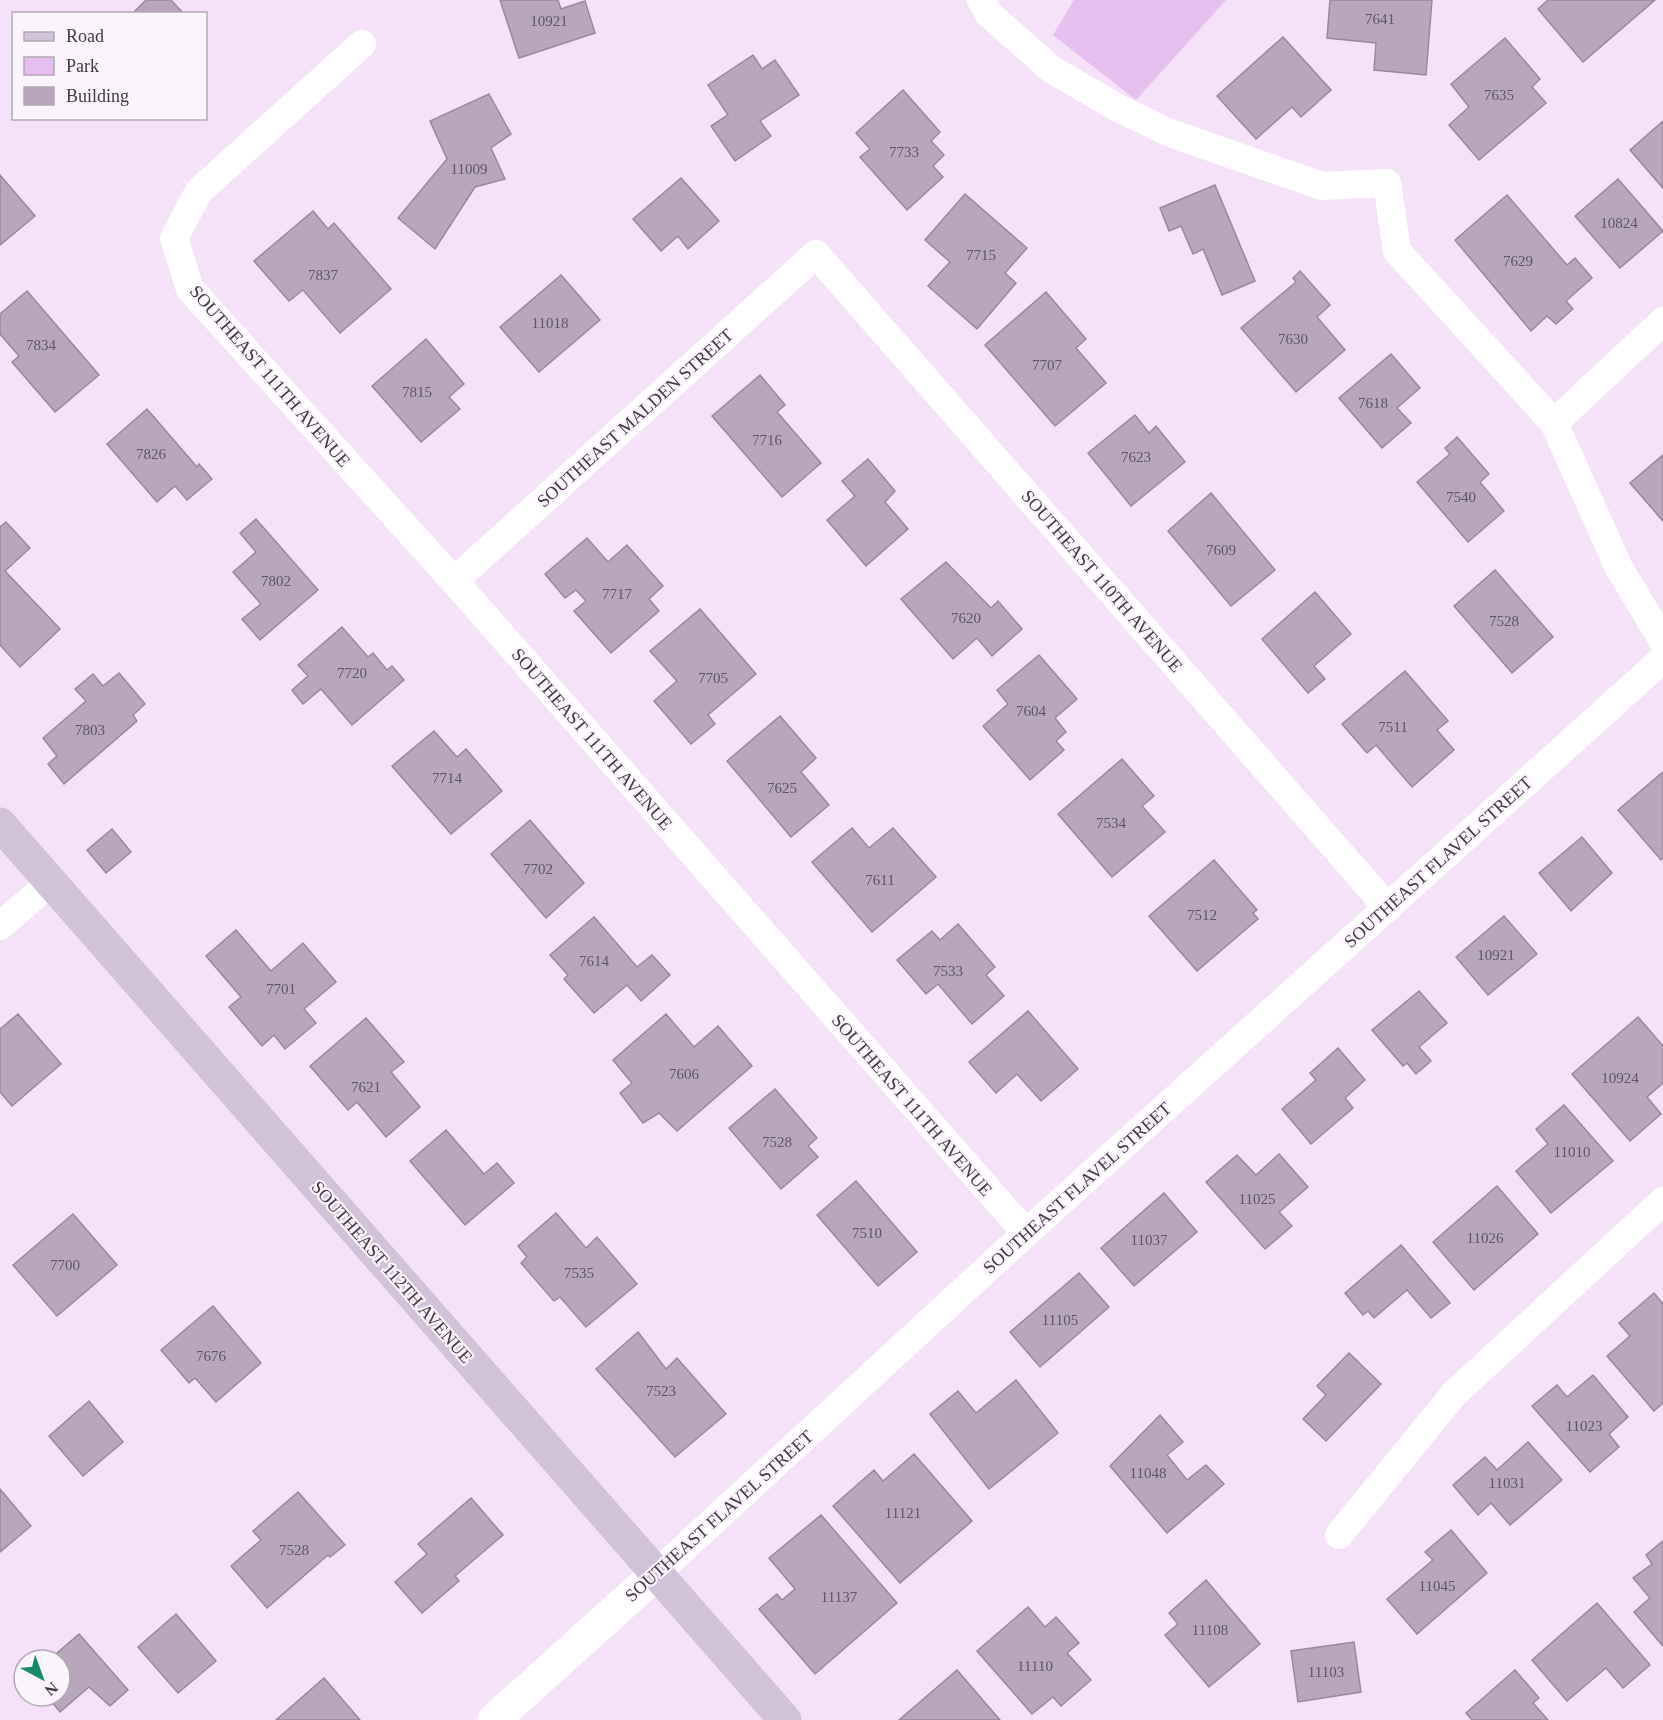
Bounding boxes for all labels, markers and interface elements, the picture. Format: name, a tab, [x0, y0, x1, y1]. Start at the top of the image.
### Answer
house number: 7641	[1365, 11, 1395, 27]
legend	[12, 12, 207, 120]
house number: 10921	[530, 13, 568, 29]
text: Road	[66, 26, 104, 46]
text: Park	[66, 56, 99, 76]
text: Building	[66, 86, 129, 106]
house number: 7635	[1484, 87, 1514, 103]
house number: 7733	[889, 144, 919, 160]
house number: 11009	[451, 161, 487, 177]
house number: 10824	[1600, 215, 1638, 231]
house number: 7715	[966, 247, 996, 263]
house number: 7629	[1503, 253, 1533, 269]
house number: 7837	[308, 267, 339, 283]
street label: SOUTHEAST 111TH AVENUE	[186, 281, 354, 471]
house number: 11018	[532, 315, 568, 331]
street label: SOUTHEAST MALDEN STREET	[533, 325, 737, 511]
house number: 7630	[1278, 331, 1308, 347]
house number: 7834	[26, 337, 57, 353]
house number: 7707	[1032, 357, 1063, 373]
house number: 7815	[402, 384, 432, 400]
house number: 7618	[1358, 395, 1388, 411]
house number: 7716	[752, 432, 783, 448]
house number: 7826	[136, 446, 167, 462]
house number: 7623	[1121, 449, 1151, 465]
street label: SOUTHEAST 110TH AVENUE	[1017, 486, 1187, 676]
house number: 7540	[1446, 489, 1476, 505]
house number: 7609	[1206, 542, 1236, 558]
house number: 7802	[261, 573, 291, 589]
house number: 7717	[602, 586, 633, 602]
house number: 7620	[951, 610, 981, 626]
house number: 7528	[1489, 613, 1519, 629]
street label: SOUTHEAST 111TH AVENUE	[508, 644, 676, 834]
house number: 7720	[337, 665, 367, 681]
house number: 7705	[698, 670, 728, 686]
house number: 7604	[1016, 703, 1047, 719]
house number: 7511	[1378, 719, 1408, 735]
house number: 7803	[75, 722, 105, 738]
house number: 7714	[432, 770, 463, 786]
street label: SOUTHEAST FLAVEL STREET	[1340, 772, 1536, 952]
house number: 7625	[767, 780, 797, 796]
house number: 7534	[1096, 815, 1127, 831]
house number: 7702	[523, 861, 553, 877]
house number: 7611	[865, 872, 895, 888]
house number: 7512	[1187, 907, 1217, 923]
house number: 10921	[1477, 947, 1515, 963]
house number: 7614	[579, 953, 610, 969]
house number: 7533	[933, 963, 963, 979]
house number: 7701	[266, 981, 296, 997]
street label: SOUTHEAST 111TH AVENUE	[828, 1010, 996, 1200]
house number: 7606	[669, 1066, 700, 1082]
house number: 10924	[1601, 1070, 1639, 1086]
house number: 7621	[351, 1079, 381, 1095]
street label: SOUTHEAST FLAVEL STREET	[979, 1098, 1175, 1278]
house number: 7528	[762, 1134, 792, 1150]
house number: 11010	[1554, 1144, 1590, 1160]
street label: SOUTHEAST 112TH AVENUE	[307, 1177, 477, 1367]
house number: 11025	[1239, 1191, 1275, 1207]
house number: 7510	[852, 1225, 882, 1241]
house number: 11026	[1467, 1230, 1504, 1246]
house number: 11037	[1131, 1232, 1168, 1248]
house number: 7700	[50, 1257, 80, 1273]
house number: 7535	[564, 1265, 594, 1281]
house number: 11105	[1042, 1312, 1078, 1328]
house number: 7676	[196, 1348, 227, 1364]
house number: 7523	[646, 1383, 676, 1399]
house number: 11023	[1566, 1418, 1602, 1434]
street label: SOUTHEAST FLAVEL STREET	[621, 1426, 817, 1606]
house number: 11048	[1130, 1465, 1166, 1481]
house number: 11031	[1489, 1475, 1525, 1491]
house number: 11121	[885, 1505, 921, 1521]
house number: 7528	[279, 1542, 309, 1558]
house number: 11045	[1419, 1578, 1455, 1594]
house number: 11137	[821, 1589, 858, 1605]
house number: 11108	[1192, 1622, 1228, 1638]
north arrow	[12, 1648, 72, 1708]
house number: 11110	[1017, 1658, 1053, 1674]
house number: 11103	[1308, 1664, 1344, 1680]
text: N	[41, 1679, 61, 1699]

